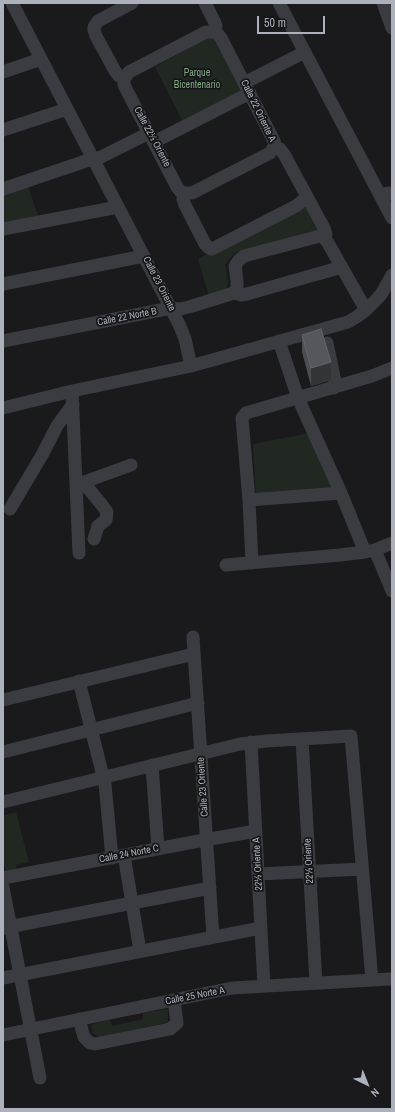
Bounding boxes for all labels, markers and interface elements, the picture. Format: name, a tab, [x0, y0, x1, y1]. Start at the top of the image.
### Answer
scale bar	[259, 8, 327, 34]
text: 50 m	[264, 15, 286, 31]
park label: Parque Bicentenario	[174, 67, 220, 90]
street label: Calle 22 Oriente A	[238, 78, 278, 144]
street label: Calle 22½ Oriente	[131, 105, 173, 169]
street label: Calle 23 Oriente	[140, 255, 178, 313]
street label: Calle 22 Norte B	[96, 305, 158, 329]
street label: Calle 23 Oriente	[195, 757, 211, 817]
street label: 22½ Oriente A	[251, 837, 265, 891]
street label: 22½ Oriente	[302, 838, 316, 884]
street label: Calle 24 Norte C	[98, 842, 160, 866]
street label: Calle 25 Norte A	[164, 984, 226, 1008]
north arrow	[347, 1064, 387, 1104]
text: N	[368, 1085, 382, 1100]

